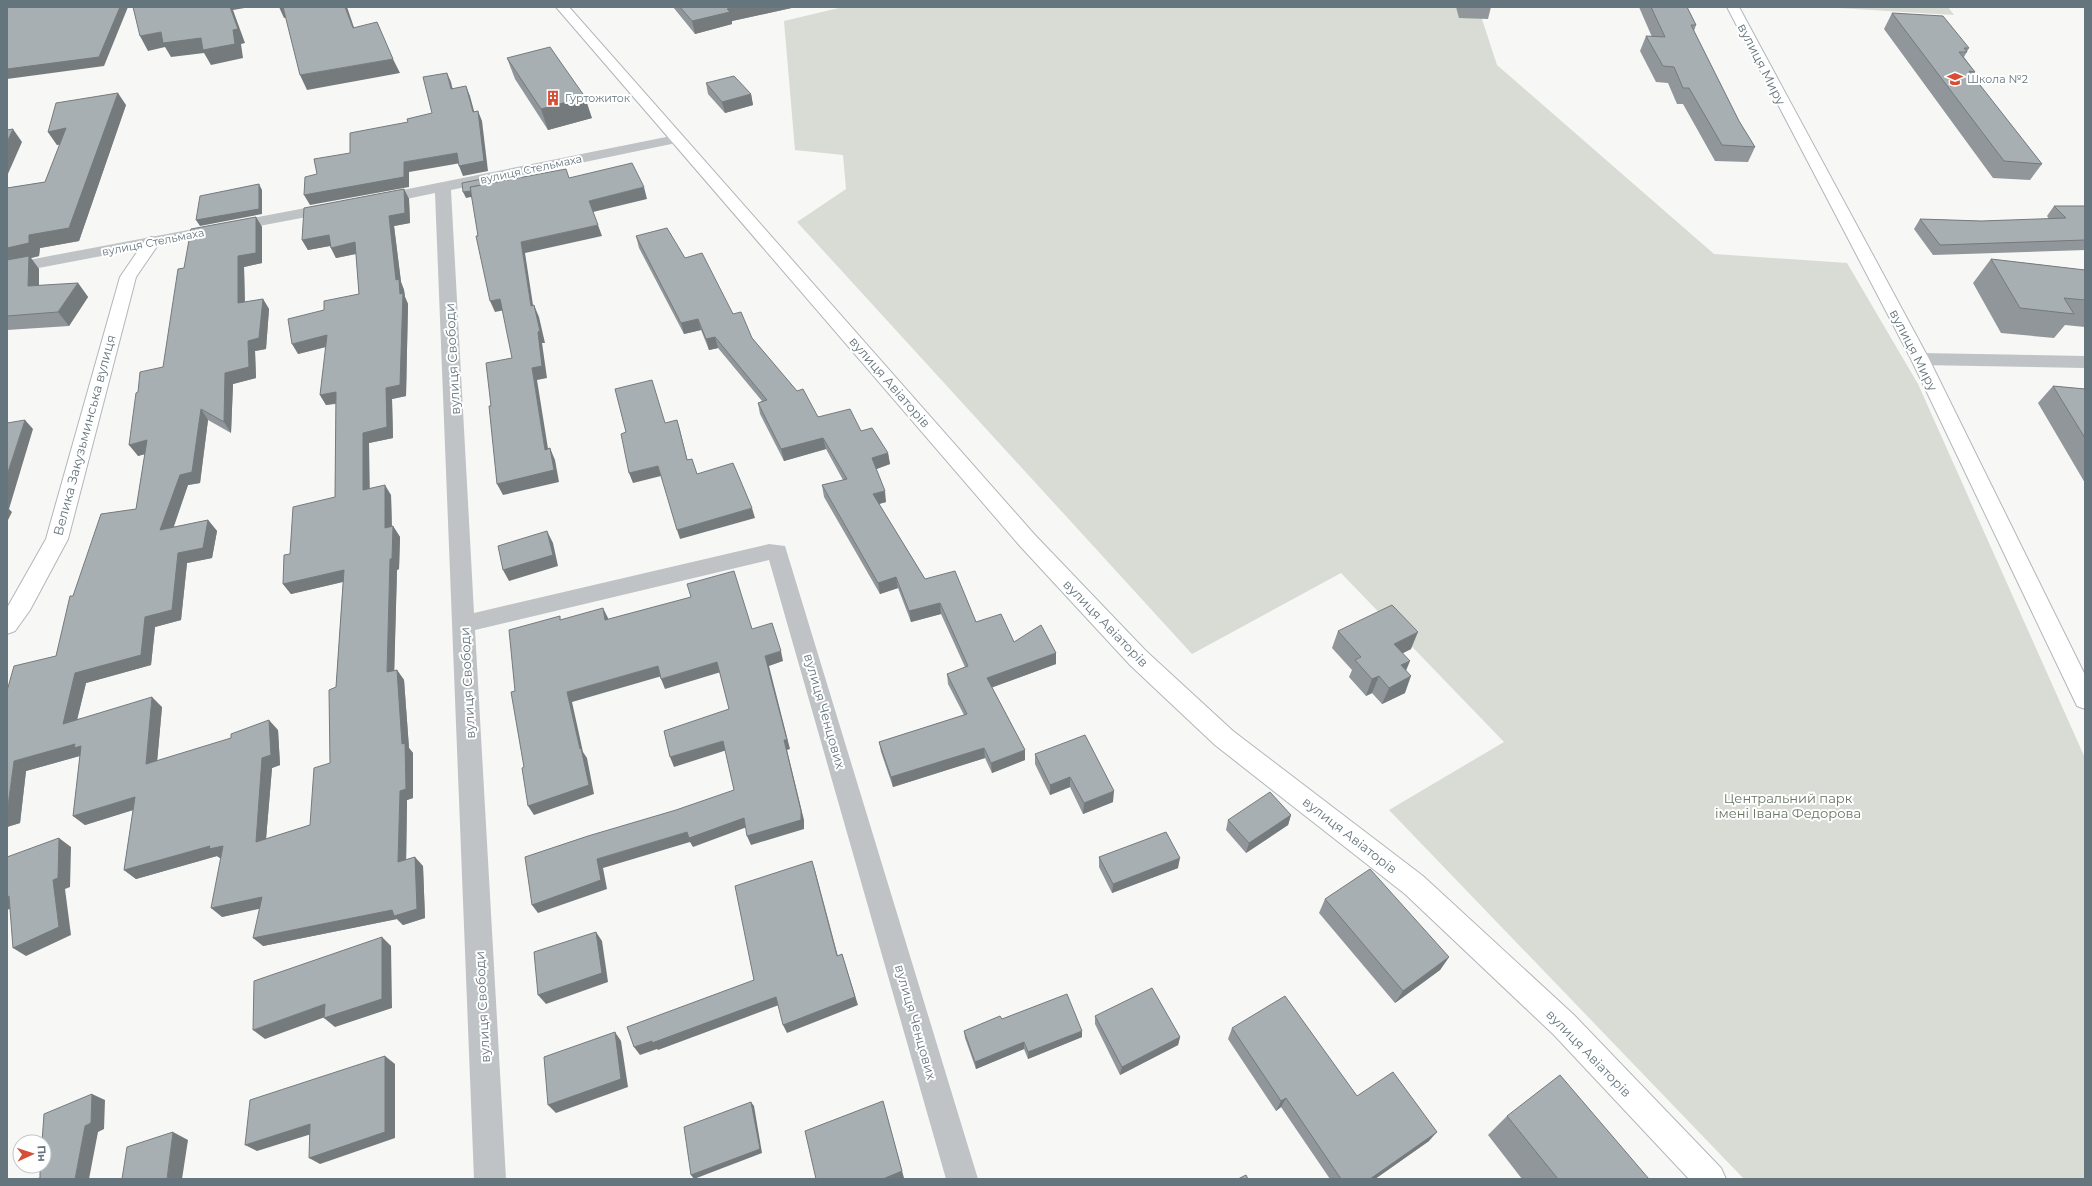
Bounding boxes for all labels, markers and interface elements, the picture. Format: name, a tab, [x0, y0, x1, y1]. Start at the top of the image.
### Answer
street label: вулиця Миру	[1735, 20, 1790, 108]
school or university icon: Школа №2	[1946, 70, 1964, 88]
place label: Школа №2	[1967, 72, 2028, 86]
building icon: Гуртожиток	[544, 89, 562, 107]
place label: Гуртожиток	[565, 91, 631, 105]
street label: вулиця Стельмаха	[479, 151, 583, 187]
street label: вулиця Стельмаха	[101, 225, 205, 259]
street label: вулиця Свободи	[441, 303, 463, 415]
street label: вулиця Миру	[1887, 306, 1942, 394]
street label: Велика Закузьминська вулиця	[49, 333, 119, 537]
street label: вулиця Авіаторів	[846, 333, 934, 431]
street label: вулиця Авіаторів	[1060, 576, 1152, 670]
street label: вулиця Свободи	[456, 627, 478, 739]
street label: вулиця Ченцових	[801, 652, 849, 771]
park label: Центральний парк імені Івана Федорова	[1715, 790, 1861, 821]
street label: вулиця Авіаторів	[1300, 793, 1400, 877]
street label: вулиця Свободи	[471, 951, 493, 1063]
street label: вулиця Ченцових	[892, 963, 940, 1082]
street label: вулиця Авіаторів	[1543, 1006, 1635, 1100]
north arrow	[12, 1134, 52, 1174]
text: Пн	[35, 1145, 49, 1162]

